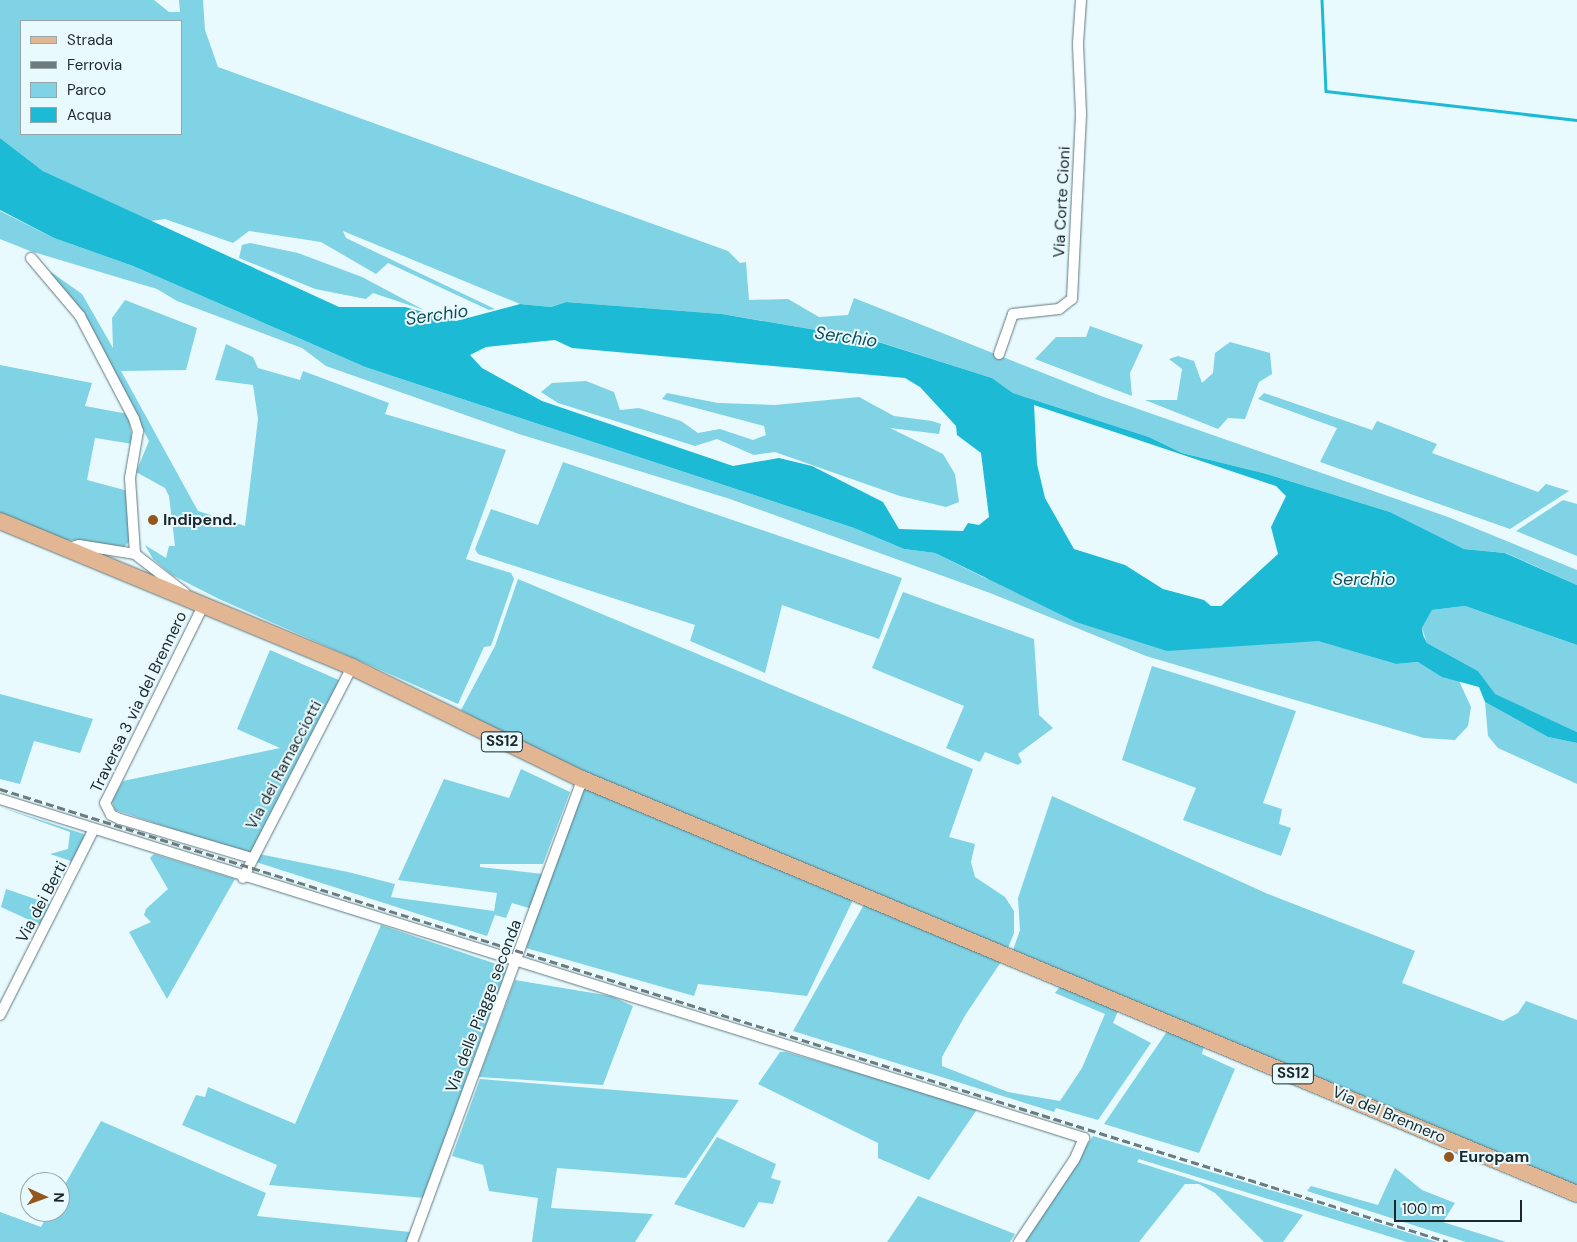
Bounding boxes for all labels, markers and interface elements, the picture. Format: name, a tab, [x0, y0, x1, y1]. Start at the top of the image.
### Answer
legend	[20, 20, 182, 135]
text: Strada	[67, 30, 113, 50]
text: Ferrovia	[67, 55, 122, 75]
text: Parco	[67, 80, 106, 100]
text: Acqua	[67, 105, 111, 125]
street label: Via Corte Cioni	[1049, 146, 1075, 258]
water label: Serchio	[404, 300, 470, 330]
water label: Serchio	[813, 322, 879, 352]
place label: Indipend.	[163, 510, 237, 530]
marker: Indipend.	[147, 514, 159, 526]
water label: Serchio	[1333, 568, 1395, 590]
street label: Traversa 3 via del Brennero	[87, 608, 191, 796]
street label: Via dei Ramacciotti	[242, 697, 326, 833]
road number: SS12	[481, 730, 523, 754]
street label: Via dei Berti	[13, 858, 71, 946]
street label: Via delle Piagge seconda	[442, 917, 526, 1095]
road number: SS12	[1272, 1062, 1314, 1086]
street label: Via del Brennero	[1329, 1082, 1449, 1148]
place label: Europam	[1459, 1147, 1529, 1167]
marker: Europam	[1443, 1151, 1455, 1163]
north arrow	[20, 1172, 70, 1222]
scale bar	[1397, 1190, 1524, 1222]
text: N	[50, 1192, 68, 1203]
text: 100 m	[1402, 1199, 1445, 1219]

